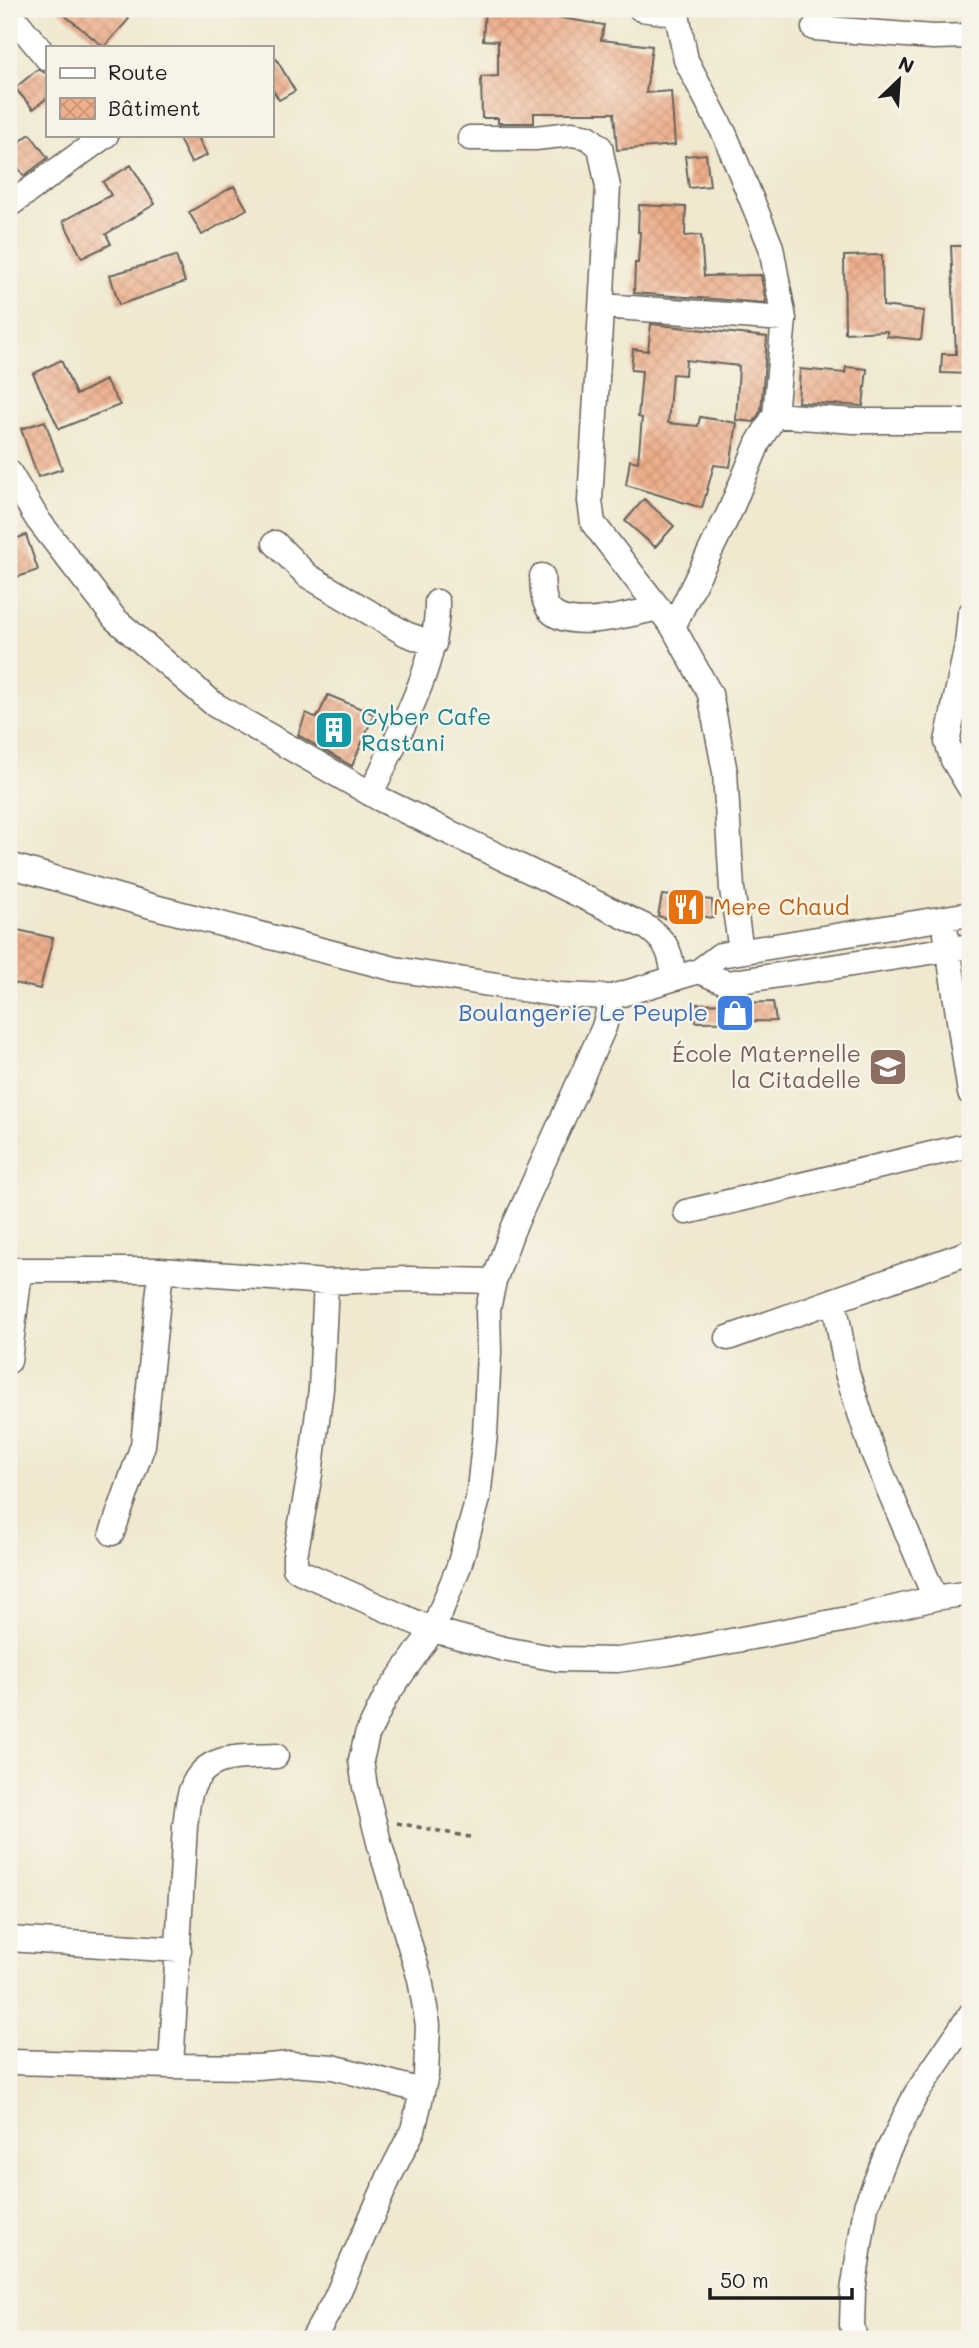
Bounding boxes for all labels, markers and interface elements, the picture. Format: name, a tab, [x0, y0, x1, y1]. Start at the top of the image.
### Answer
legend	[46, 46, 273, 136]
north arrow	[864, 46, 934, 116]
text: N	[895, 50, 918, 79]
text: Route	[108, 58, 168, 85]
text: Bâtiment	[108, 94, 200, 121]
place label: Cyber Cafe Rastani	[361, 701, 491, 757]
building icon: Cyber Cafe Rastani	[313, 709, 355, 751]
restaurant icon: Mere Chaud	[665, 886, 707, 928]
place label: Mere Chaud	[713, 891, 850, 921]
shop icon: Boulangerie Le Peuple	[714, 992, 756, 1034]
place label: Boulangerie Le Peuple	[458, 997, 708, 1027]
place label: École Maternelle la Citadelle	[672, 1038, 861, 1094]
school or university icon: École Maternelle la Citadelle	[867, 1046, 909, 1088]
scale bar	[710, 2257, 851, 2301]
text: 50 m	[720, 2266, 769, 2293]

